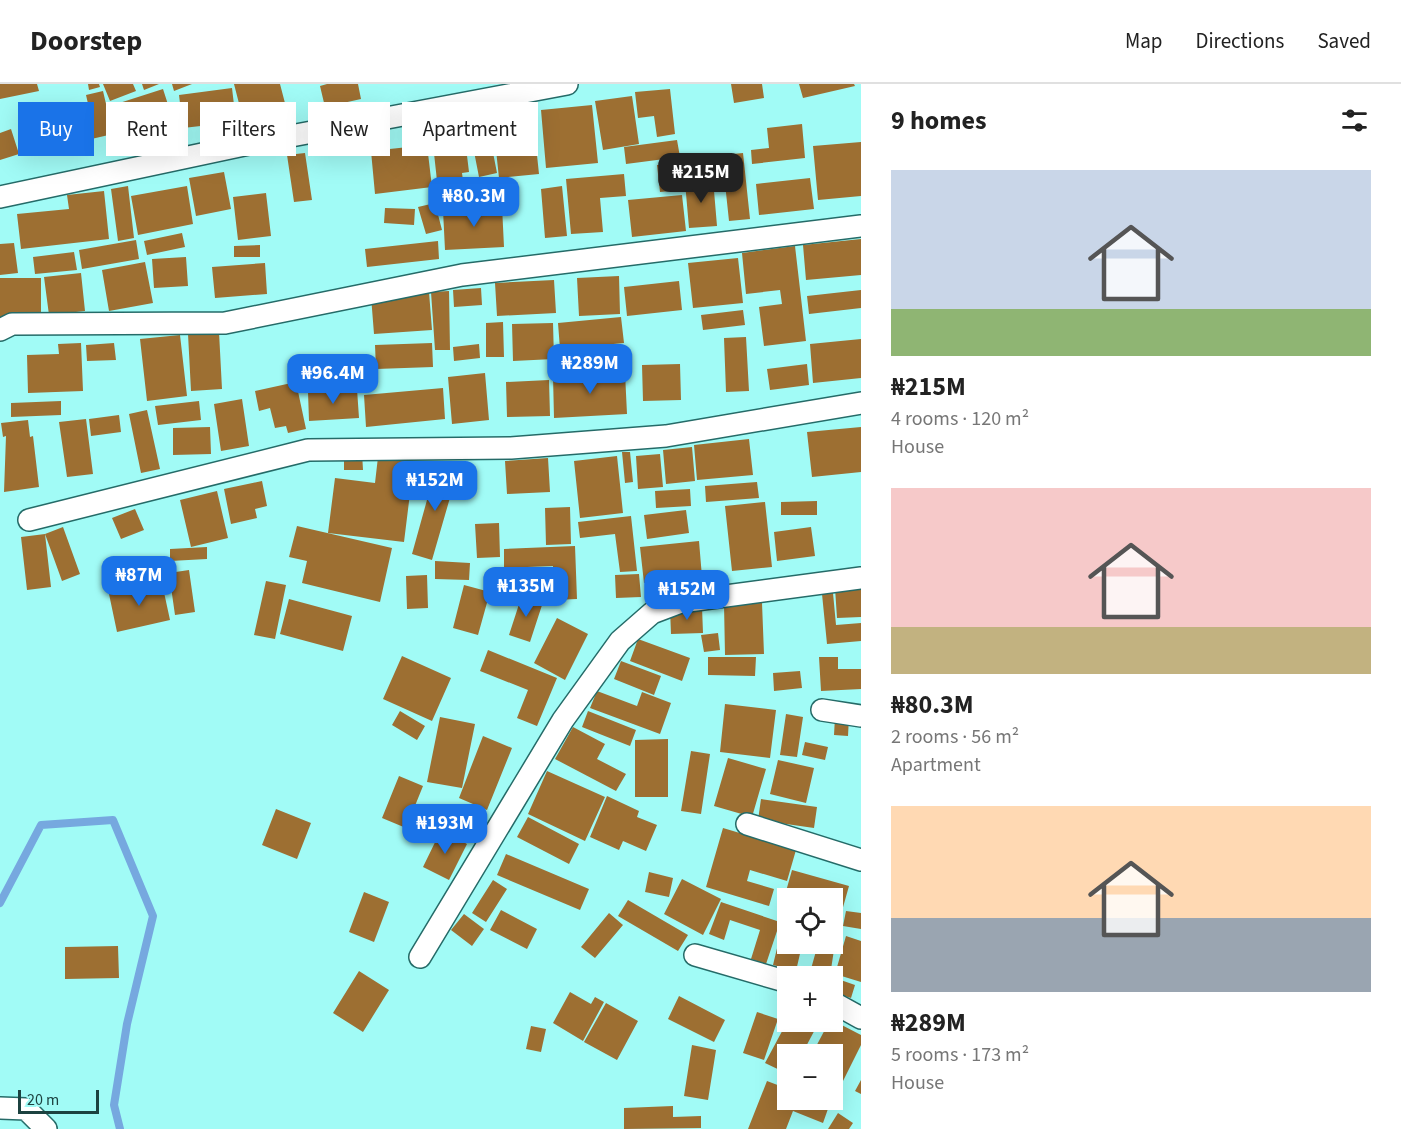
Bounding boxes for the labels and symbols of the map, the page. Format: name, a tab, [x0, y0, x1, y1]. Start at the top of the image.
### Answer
pin: ₦215M	[659, 153, 743, 204]
pin: ₦80.3M	[425, 177, 523, 228]
pin: ₦289M	[548, 344, 632, 395]
pin: ₦96.4M	[284, 354, 382, 405]
pin: ₦152M	[393, 461, 477, 512]
pin: ₦87M	[103, 556, 175, 607]
pin: ₦135M	[484, 567, 568, 618]
pin: ₦152M	[645, 570, 729, 621]
pin: ₦193M	[403, 804, 487, 855]
scale bar	[18, 1087, 99, 1114]

